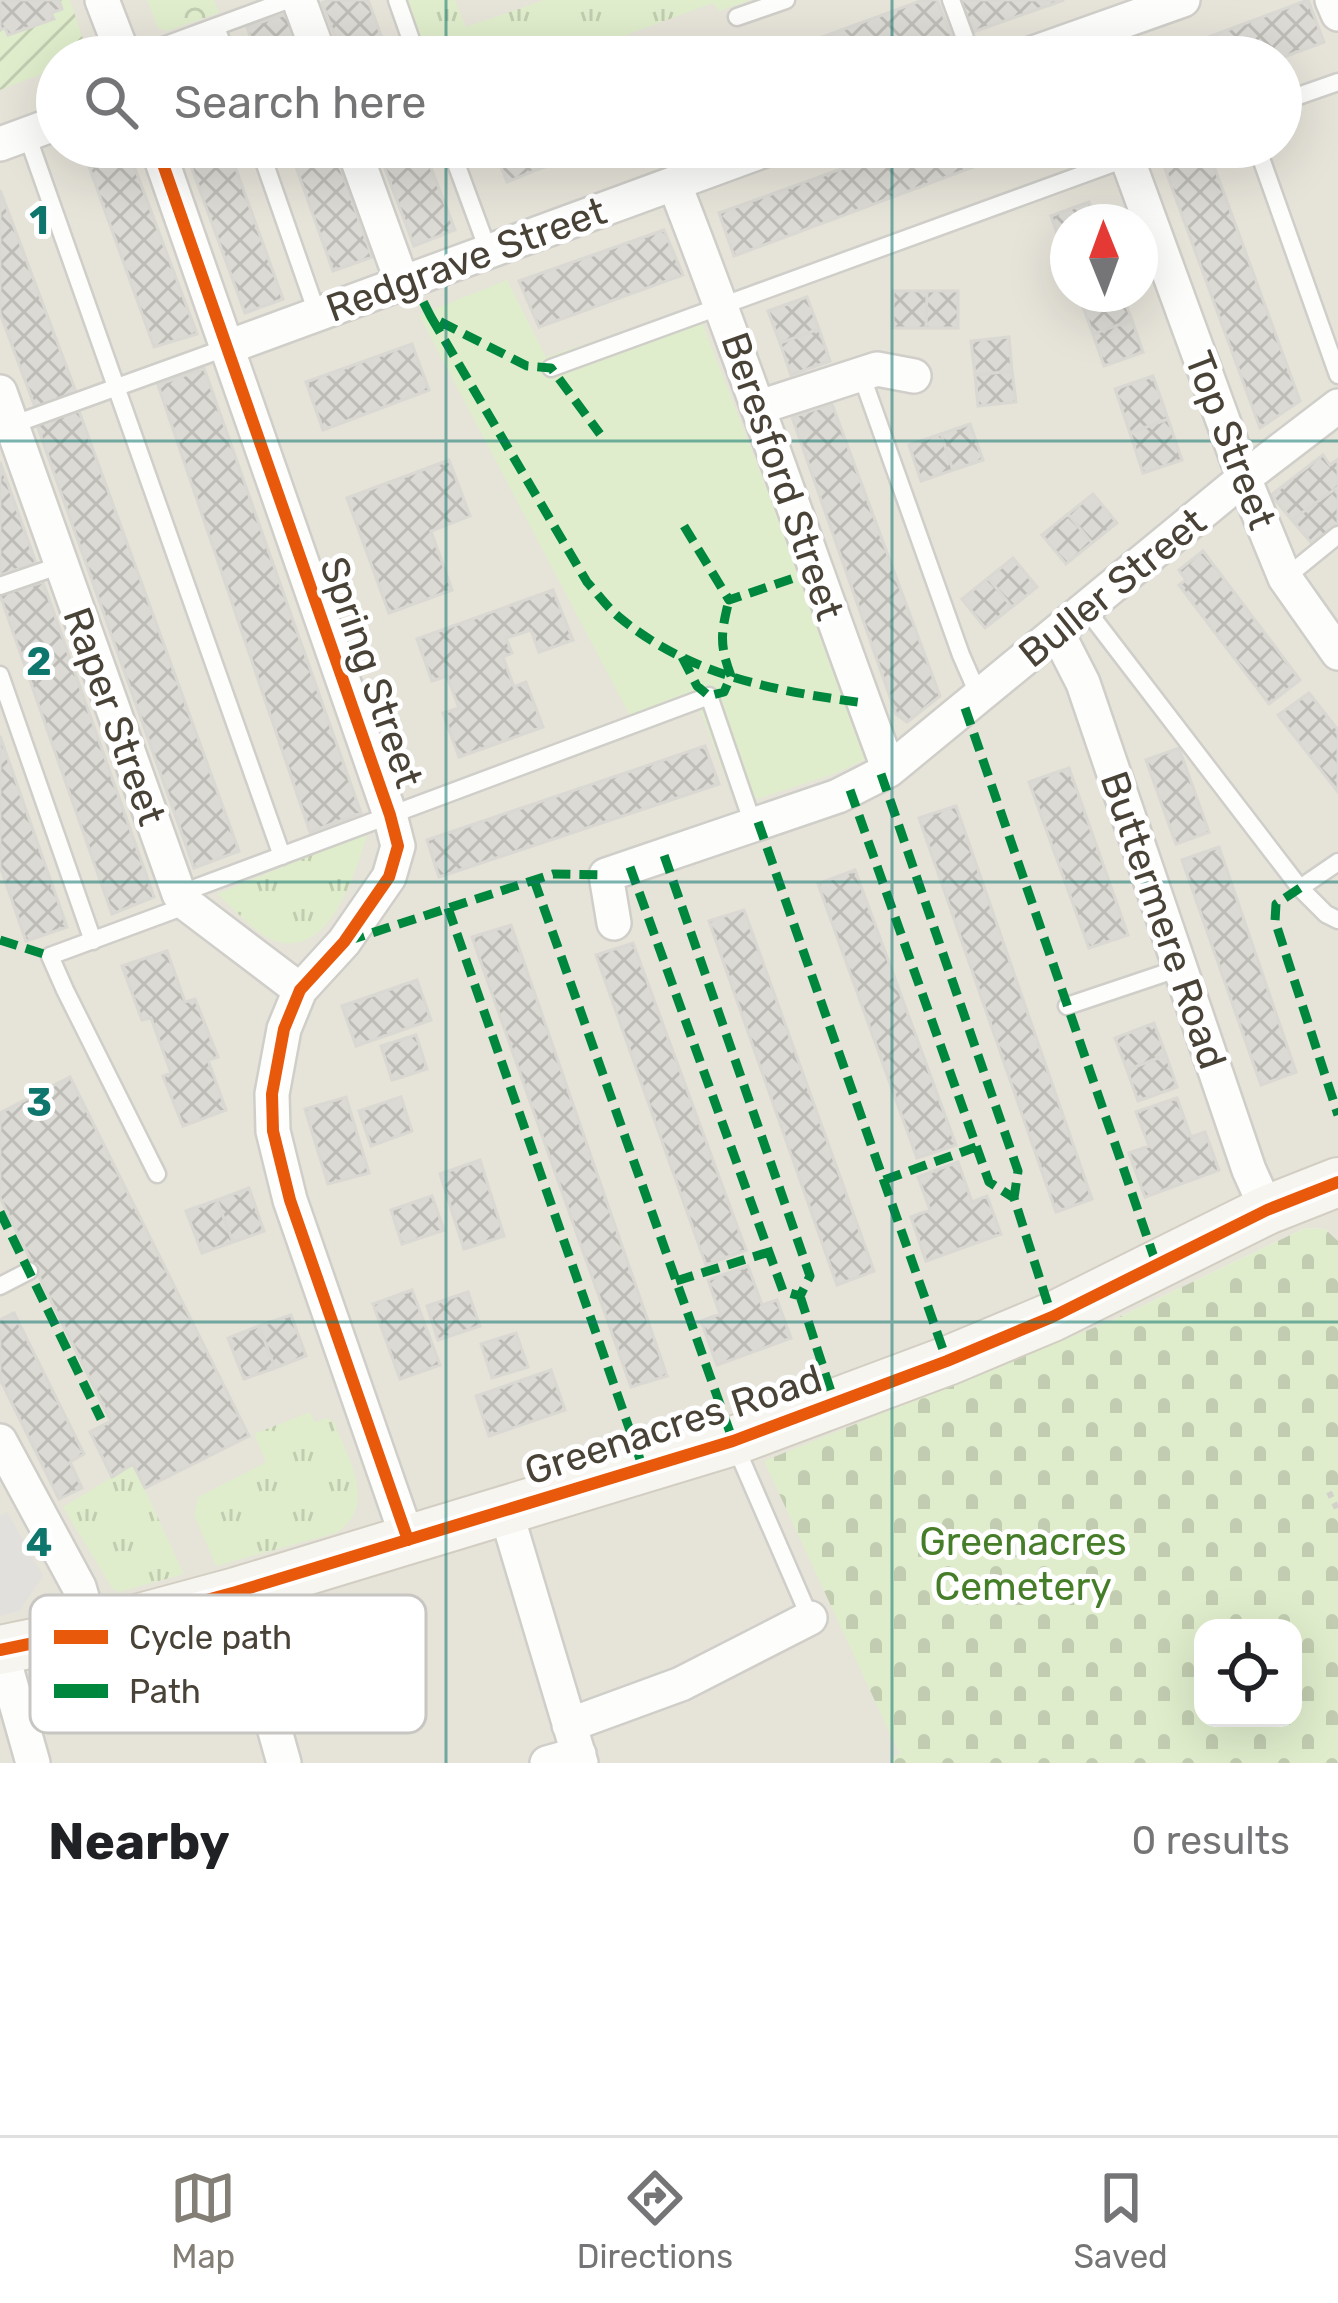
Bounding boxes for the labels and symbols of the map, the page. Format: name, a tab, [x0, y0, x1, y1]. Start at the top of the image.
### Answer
street label: Redgrave Street	[320, 188, 612, 332]
text: 1	[29, 198, 49, 244]
north arrow	[1050, 204, 1158, 312]
street label: Beresford Street	[711, 327, 853, 626]
street label: Top Street	[1175, 345, 1285, 536]
street label: Buller Street	[1010, 499, 1215, 677]
street label: Spring Street	[310, 551, 432, 794]
street label: Raper Street	[53, 601, 175, 832]
text: 2	[26, 639, 52, 685]
street label: Buttermere Road	[1091, 766, 1236, 1075]
text: 3	[26, 1080, 52, 1126]
street label: Greenacres Road	[519, 1355, 828, 1495]
park label: Greenacres Cemetery	[919, 1519, 1127, 1610]
text: 4	[26, 1520, 52, 1566]
legend	[30, 1595, 426, 1733]
text: Cycle path	[129, 1618, 292, 1657]
text: Path	[129, 1672, 201, 1711]

